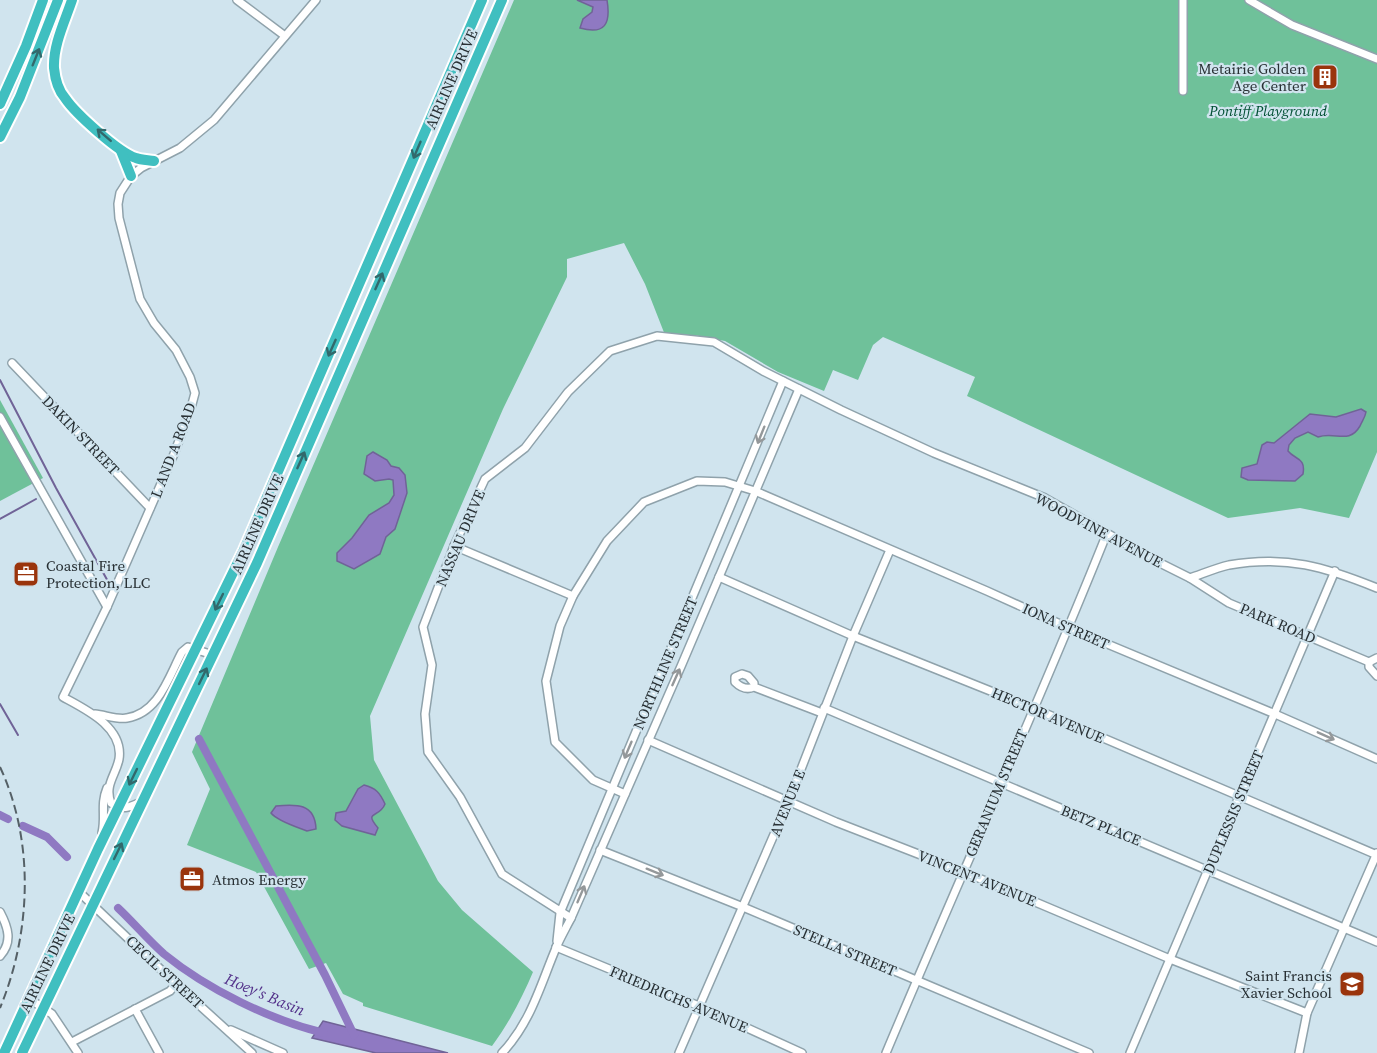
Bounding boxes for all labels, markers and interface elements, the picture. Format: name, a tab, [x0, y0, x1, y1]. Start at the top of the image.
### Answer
street label: AIRLINE DRIVE	[420, 26, 482, 132]
one-way arrow	[31, 48, 42, 66]
place label: Metairie Golden Age Center	[1198, 58, 1307, 96]
building icon: Metairie Golden Age Center	[1310, 62, 1340, 92]
park label: Pontiff Playground	[1208, 100, 1327, 121]
one-way arrow	[97, 128, 112, 142]
one-way arrow	[411, 141, 423, 159]
one-way arrow	[374, 273, 385, 291]
one-way arrow	[326, 338, 338, 356]
street label: DAKIN STREET	[38, 391, 124, 479]
street label: L AND A ROAD	[145, 399, 201, 501]
one-way arrow	[755, 425, 766, 444]
one-way arrow	[297, 451, 308, 469]
street label: AIRLINE DRIVE	[226, 471, 288, 577]
street label: NASSAU DRIVE	[430, 486, 490, 590]
street label: WOODVINE AVENUE	[1032, 487, 1166, 573]
place label: Coastal Fire Protection, LLC	[46, 555, 150, 593]
office icon: Coastal Fire Protection, LLC	[11, 559, 41, 589]
one-way arrow	[213, 593, 224, 611]
street label: NORTHLINE STREET	[628, 593, 702, 733]
street label: IONA STREET	[1019, 598, 1113, 654]
street label: PARK ROAD	[1237, 598, 1319, 648]
one-way arrow	[197, 667, 209, 685]
one-way arrow	[671, 669, 683, 687]
street label: HECTOR AVENUE	[988, 682, 1108, 748]
street label: GERANIUM STREET	[960, 726, 1032, 860]
one-way arrow	[1317, 732, 1335, 743]
one-way arrow	[622, 740, 633, 759]
street label: DUPLESSIS STREET	[1197, 747, 1269, 877]
street label: AVENUE E	[764, 766, 810, 840]
one-way arrow	[126, 768, 138, 786]
street label: BETZ PLACE	[1058, 799, 1144, 851]
one-way arrow	[113, 843, 125, 861]
street label: VINCENT AVENUE	[915, 845, 1039, 911]
office icon: Atmos Energy	[177, 864, 207, 894]
one-way arrow	[645, 867, 663, 878]
place label: Atmos Energy	[212, 869, 306, 890]
one-way arrow	[576, 886, 588, 904]
street label: AIRLINE DRIVE	[14, 910, 80, 1016]
street label: STELLA STREET	[790, 919, 900, 981]
street label: CECIL STREET	[121, 930, 209, 1014]
street label: FRIEDRICHS AVENUE	[607, 960, 751, 1038]
place label: Saint Francis Xavier School	[1241, 965, 1333, 1003]
water label: Hoey's Basin	[221, 967, 308, 1021]
school or university icon: Saint Francis Xavier School	[1337, 969, 1367, 999]

